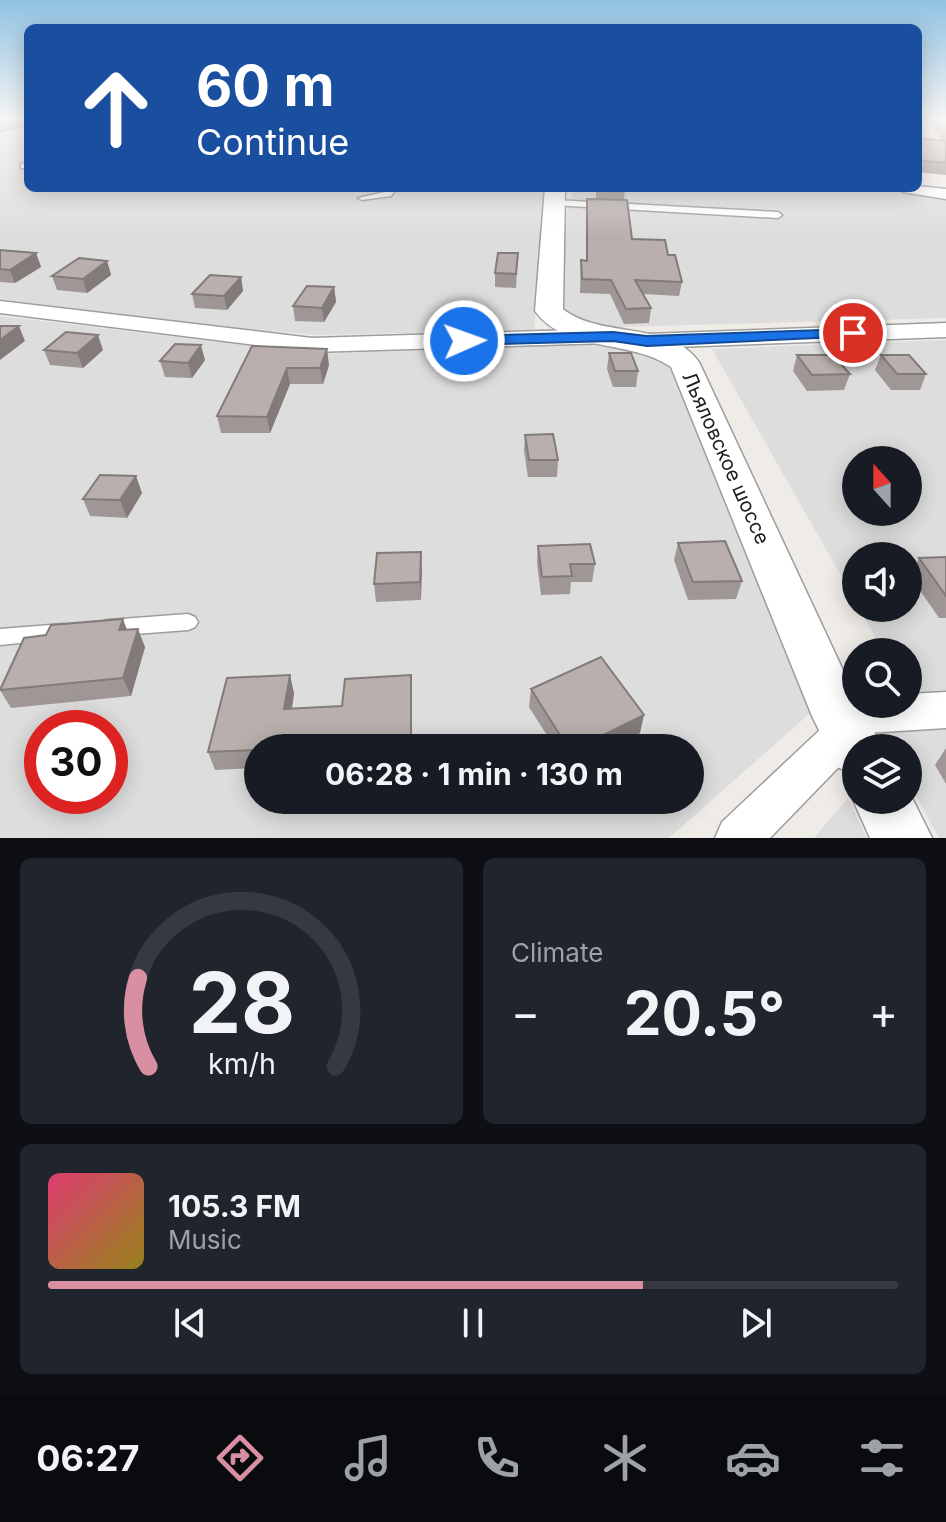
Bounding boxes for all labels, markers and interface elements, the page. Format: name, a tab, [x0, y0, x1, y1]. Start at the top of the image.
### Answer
text: 60 m	[196, 52, 335, 120]
icon: ahead	[64, 56, 168, 160]
text: Continue	[196, 120, 349, 164]
position arrow	[422, 299, 506, 383]
pin	[819, 299, 887, 367]
icon: arrive	[831, 311, 875, 355]
street label: Льяловское шоссе	[677, 368, 775, 548]
north arrow	[842, 446, 922, 526]
map controls	[842, 446, 922, 814]
button: sound	[842, 542, 922, 622]
button: search	[842, 638, 922, 718]
speed limit sign: 30	[24, 710, 128, 814]
button: layers	[842, 734, 922, 814]
text: 06:28 · 1 min · 130 m	[325, 756, 623, 792]
text: Climate	[511, 937, 603, 968]
text: 28	[188, 952, 295, 1053]
text: 20.5°	[624, 977, 785, 1049]
text: −	[511, 986, 540, 1040]
text: +	[869, 986, 898, 1040]
text: km/h	[208, 1046, 275, 1081]
text: 105.3 FM	[168, 1188, 301, 1224]
text: Music	[168, 1224, 242, 1255]
icon: previous	[168, 1301, 212, 1345]
icon: pause	[451, 1301, 495, 1345]
icon: next	[734, 1301, 778, 1345]
icon: directions	[212, 1430, 268, 1486]
icon: music	[340, 1430, 396, 1486]
icon: phone	[469, 1430, 525, 1486]
icon: climate	[597, 1430, 653, 1486]
icon: car	[725, 1430, 781, 1486]
icon: filters	[854, 1430, 910, 1486]
text: 06:27	[36, 1436, 139, 1480]

